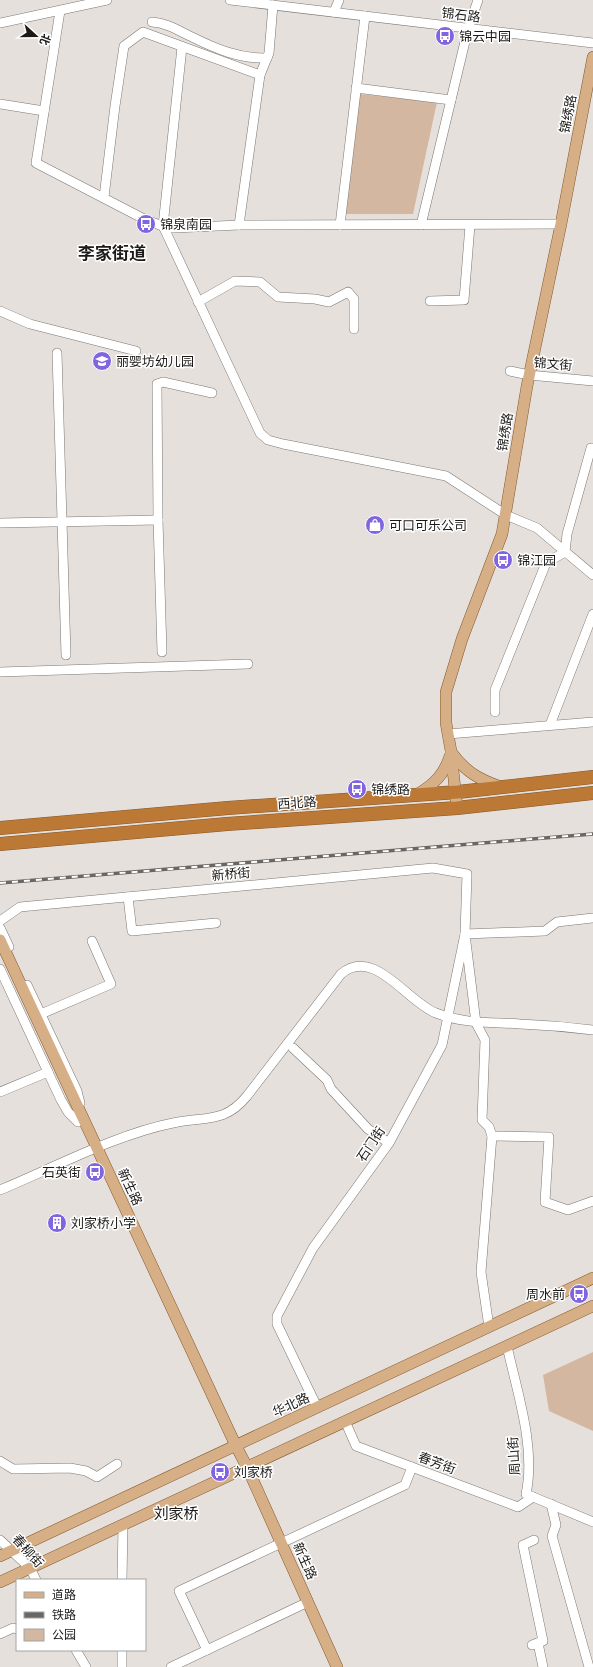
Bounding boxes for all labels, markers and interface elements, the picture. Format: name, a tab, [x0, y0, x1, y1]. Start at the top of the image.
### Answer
street label: 锦石路	[441, 4, 481, 26]
north arrow	[16, 16, 56, 56]
bus stop icon: 锦云中园	[434, 25, 456, 47]
place label: 锦云中园	[459, 28, 511, 45]
text: 北	[37, 32, 54, 47]
street label: 锦绣路	[556, 93, 580, 135]
bus stop icon: 锦泉南园	[135, 213, 157, 235]
place label: 锦泉南园	[160, 216, 212, 233]
district label: 李家街道	[78, 242, 146, 264]
school or university icon: 丽婴坊幼儿园	[91, 350, 113, 372]
place label: 丽婴坊幼儿园	[116, 353, 194, 370]
street label: 锦文街	[533, 354, 573, 374]
street label: 锦绣路	[494, 411, 516, 453]
shop icon: 可口可乐公司	[364, 514, 386, 536]
place label: 可口可乐公司	[389, 517, 467, 534]
bus stop icon: 锦江园	[492, 549, 514, 571]
place label: 锦江园	[517, 552, 556, 569]
bus stop icon: 锦绣路	[346, 778, 368, 800]
place label: 锦绣路	[371, 781, 410, 798]
street label: 西北路	[277, 793, 317, 813]
street label: 新桥街	[211, 864, 251, 884]
street label: 石门街	[353, 1123, 389, 1165]
bus stop icon: 石英街	[84, 1161, 106, 1183]
place label: 石英街	[42, 1164, 81, 1181]
street label: 新生路	[114, 1166, 146, 1208]
building icon: 刘家桥小学	[46, 1212, 68, 1234]
place label: 刘家桥小学	[71, 1215, 136, 1232]
bus stop icon: 周水前	[568, 1283, 590, 1305]
place label: 周水前	[526, 1286, 565, 1303]
street label: 华北路	[270, 1389, 312, 1421]
street label: 周山街	[504, 1436, 524, 1476]
street label: 春芳街	[416, 1448, 458, 1478]
bus stop icon: 刘家桥	[209, 1461, 231, 1483]
place label: 刘家桥	[234, 1464, 273, 1481]
district label: 刘家桥	[153, 1504, 199, 1523]
street label: 春柳街	[9, 1531, 47, 1571]
street label: 新生路	[289, 1540, 321, 1582]
legend	[16, 1579, 146, 1651]
text: 道路	[52, 1587, 76, 1602]
text: 铁路	[52, 1607, 76, 1622]
text: 公园	[52, 1627, 76, 1642]

